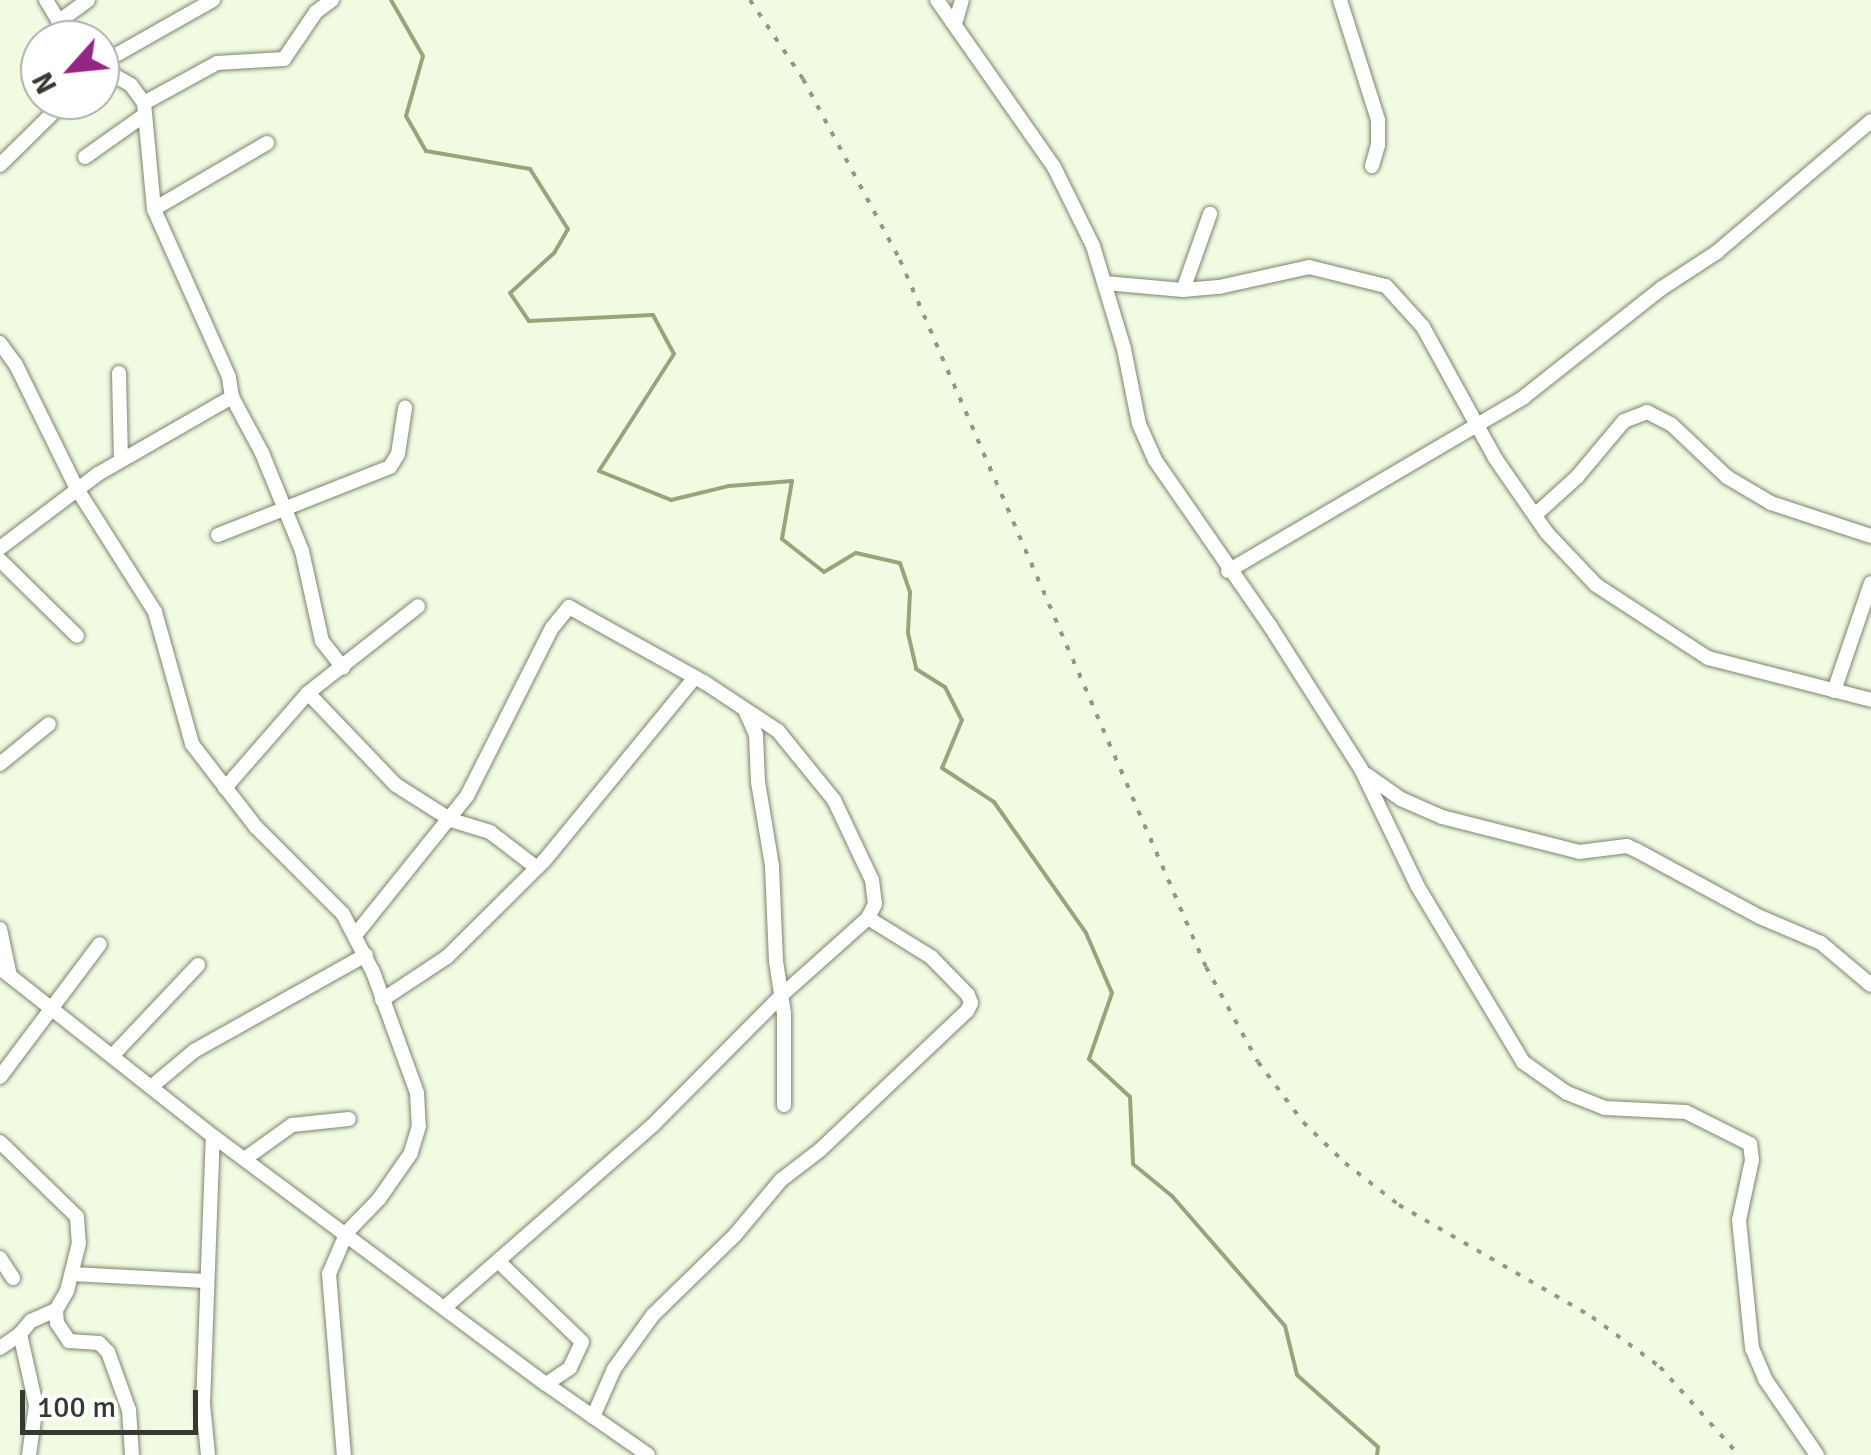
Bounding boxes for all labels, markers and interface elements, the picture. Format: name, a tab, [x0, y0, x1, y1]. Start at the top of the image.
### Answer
north arrow	[20, 20, 120, 120]
text: N	[25, 66, 65, 99]
scale bar	[25, 1370, 202, 1432]
text: 100 m	[37, 1389, 116, 1426]

